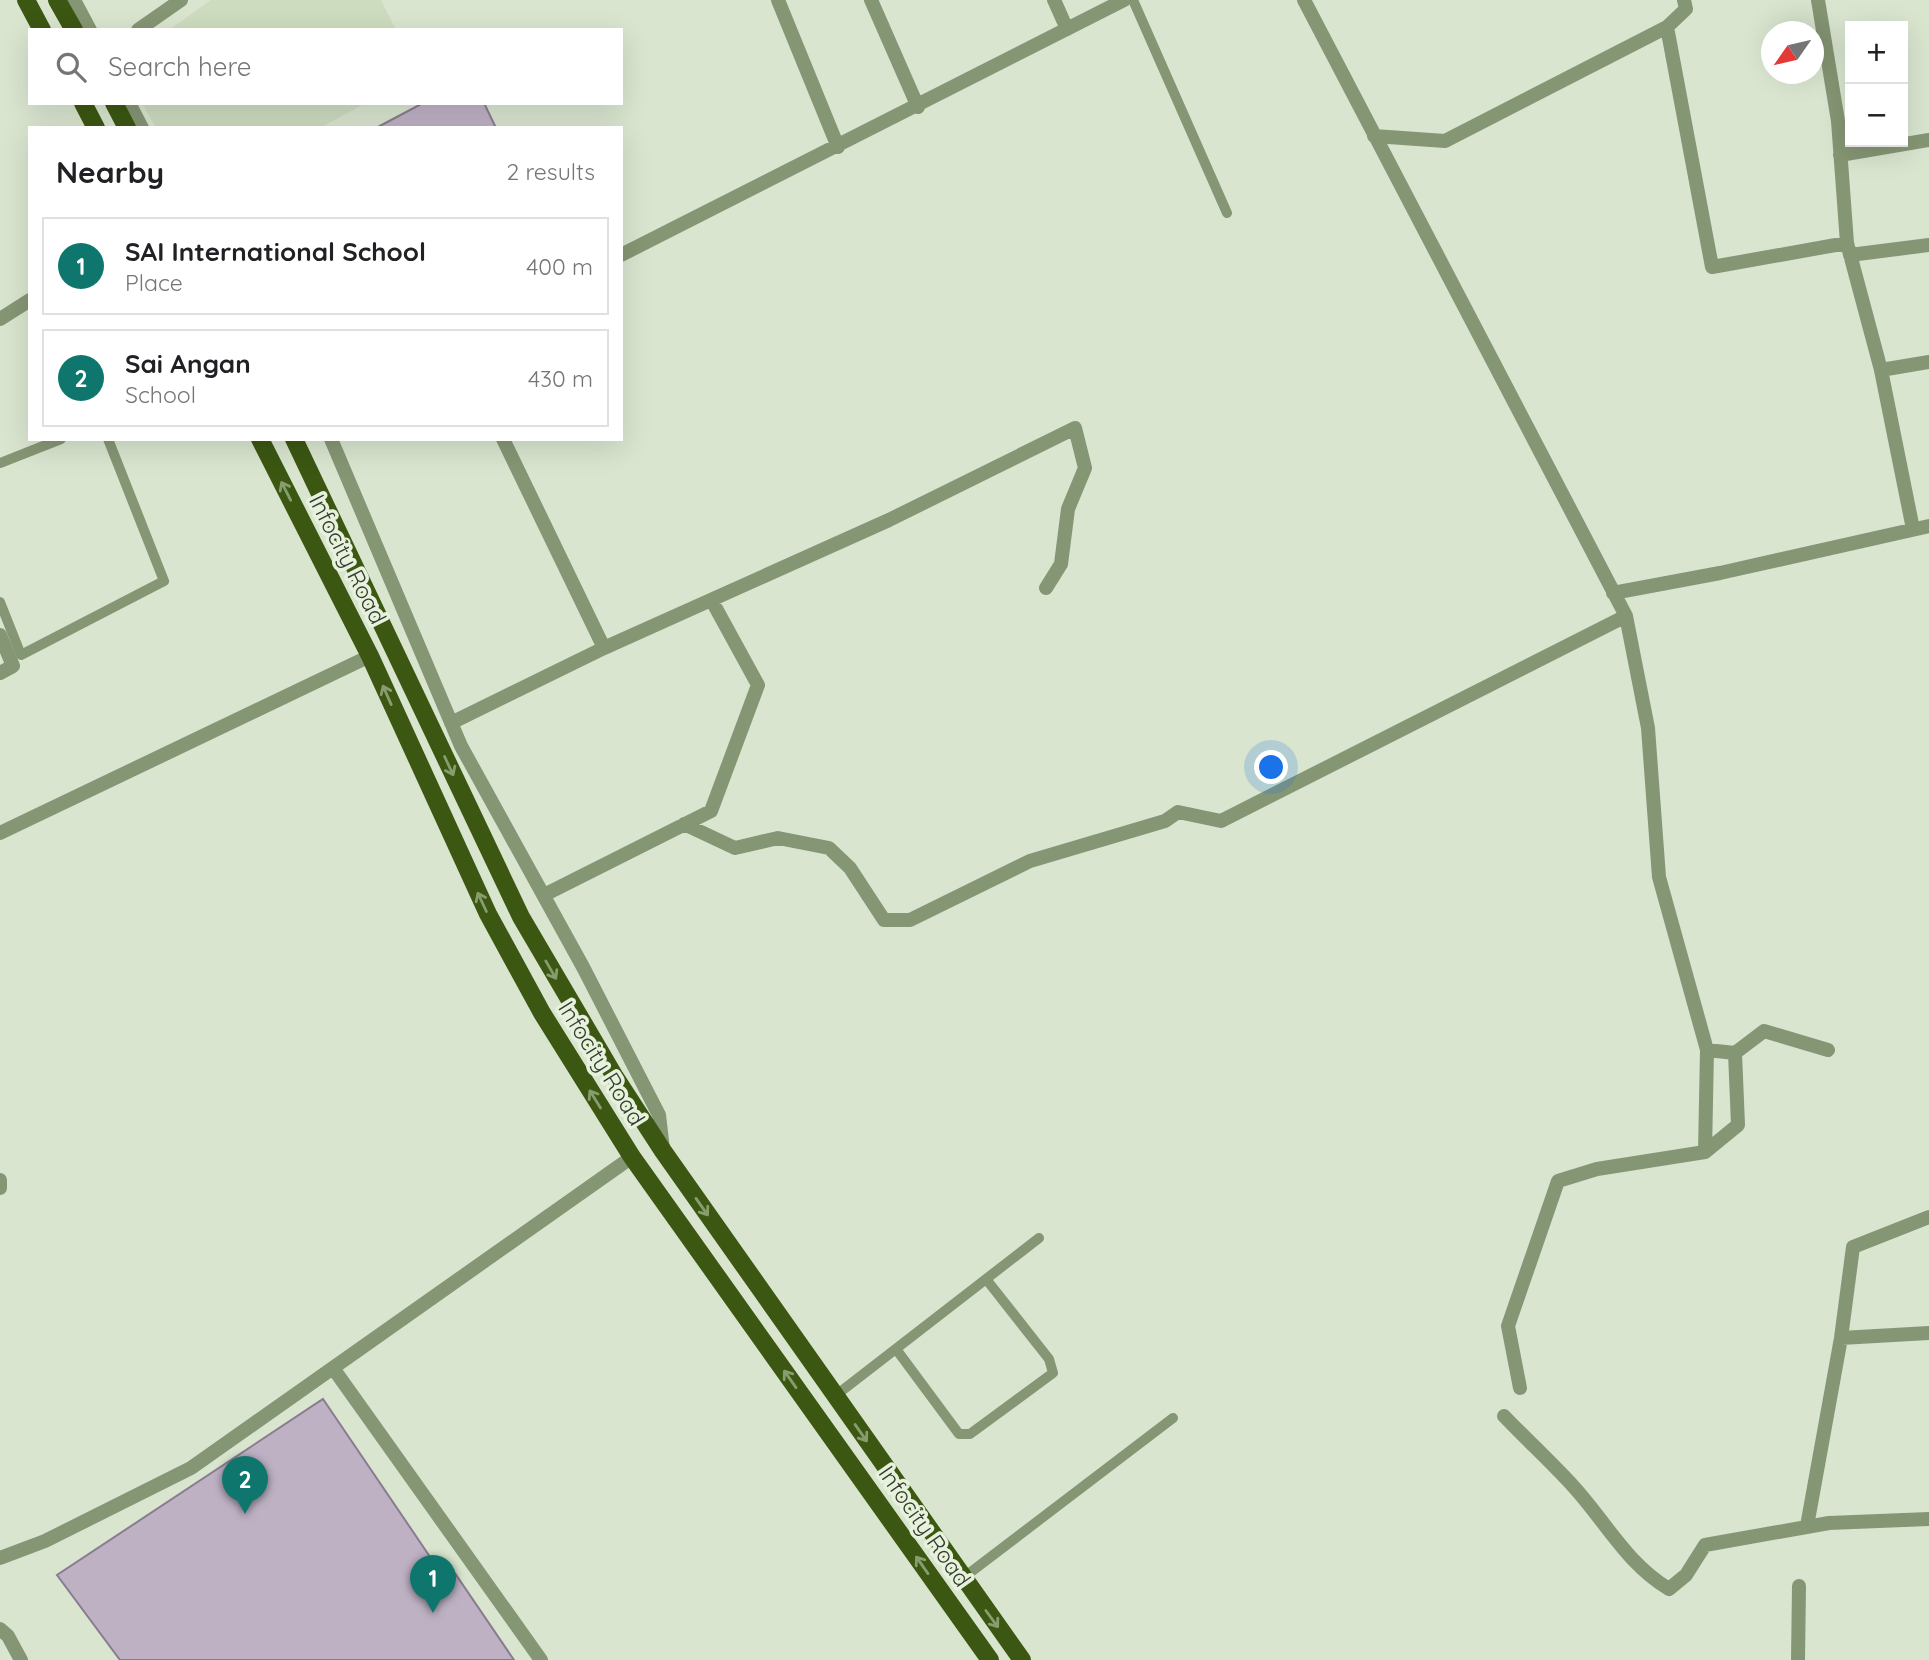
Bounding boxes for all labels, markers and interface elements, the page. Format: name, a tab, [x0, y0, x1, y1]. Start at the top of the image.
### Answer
north arrow	[1761, 21, 1824, 84]
map controls	[1845, 21, 1908, 147]
button: +	[1845, 21, 1908, 84]
search box	[28, 28, 623, 105]
icon: search	[52, 48, 90, 86]
text: Search here	[108, 50, 252, 83]
button: −	[1845, 84, 1908, 147]
text: Nearby	[56, 153, 164, 191]
text: 2 results	[506, 157, 595, 186]
text: SAI International School	[125, 235, 426, 268]
text: 1	[77, 252, 85, 281]
text: 400 m	[526, 252, 593, 281]
text: Place	[125, 268, 183, 297]
text: Sai Angan	[125, 347, 251, 380]
text: 2	[74, 364, 88, 393]
text: 430 m	[528, 364, 593, 393]
text: School	[125, 380, 196, 409]
one-way arrow	[279, 481, 293, 502]
street label: Infocity Road	[303, 489, 393, 629]
one-way arrow	[380, 685, 393, 706]
your location	[1254, 750, 1288, 784]
one-way arrow	[443, 755, 456, 777]
one-way arrow	[475, 892, 489, 913]
one-way arrow	[544, 960, 558, 980]
street label: Infocity Road	[552, 995, 652, 1131]
one-way arrow	[587, 1090, 601, 1110]
one-way arrow	[695, 1197, 709, 1216]
one-way arrow	[783, 1370, 797, 1389]
one-way arrow	[854, 1423, 868, 1442]
pin: 2	[222, 1456, 268, 1514]
street label: Infocity Road	[873, 1460, 977, 1592]
pin: 1	[410, 1555, 456, 1613]
one-way arrow	[915, 1555, 930, 1574]
one-way arrow	[985, 1609, 1000, 1628]

